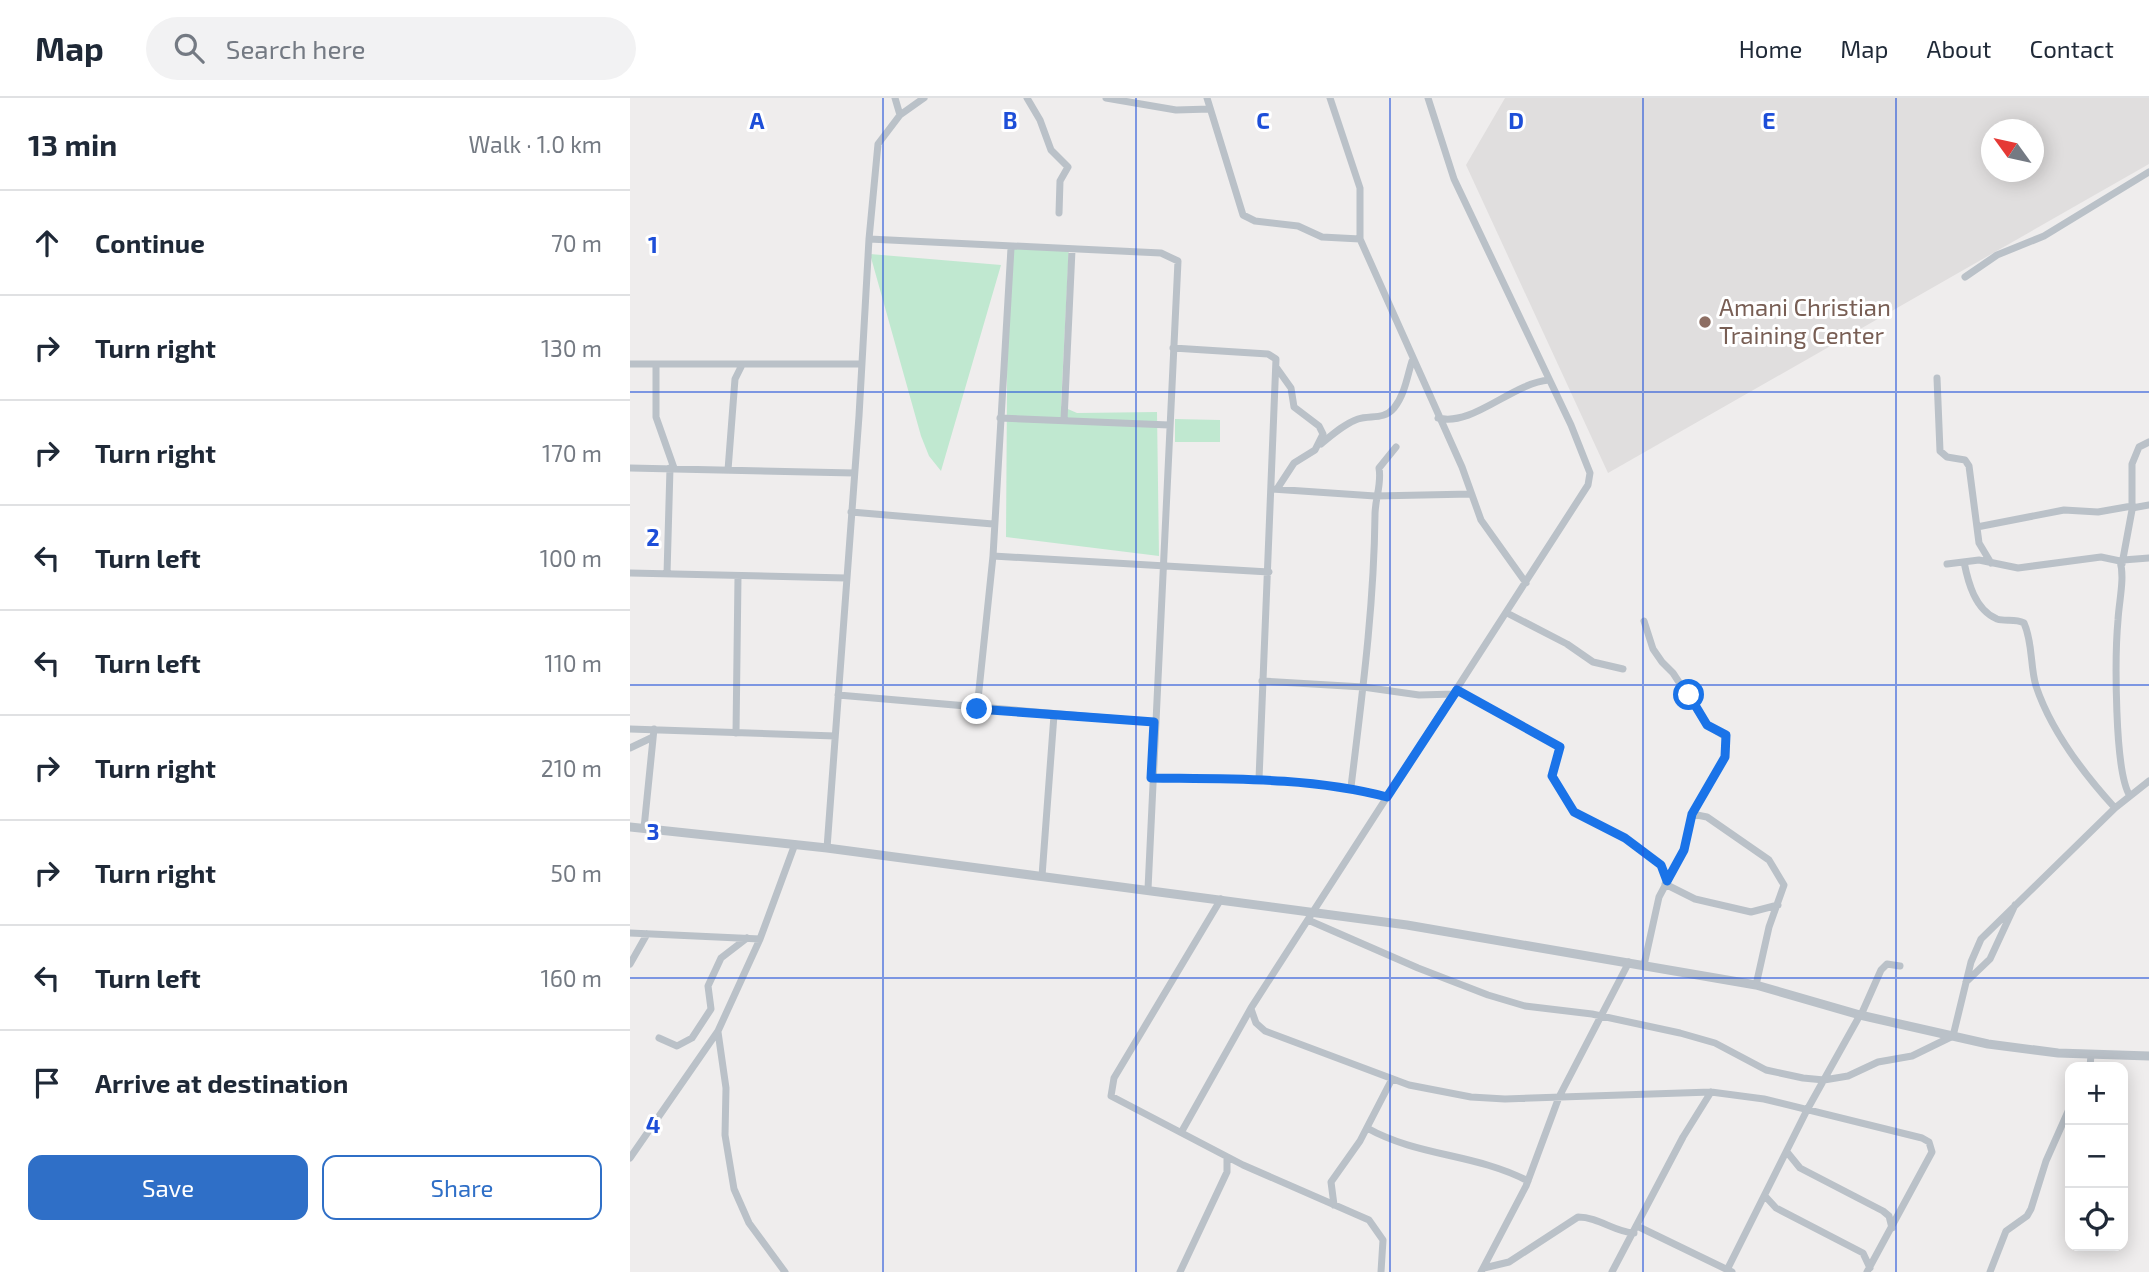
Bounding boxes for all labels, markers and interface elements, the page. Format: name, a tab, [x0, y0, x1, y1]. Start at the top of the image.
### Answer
search box	[146, 17, 636, 80]
text: Map	[35, 28, 104, 68]
icon: search	[170, 29, 208, 67]
text: Search here	[226, 33, 365, 64]
text: Home	[1739, 34, 1802, 63]
text: Map	[1840, 34, 1888, 63]
text: About	[1926, 34, 1992, 63]
text: Contact	[2030, 34, 2114, 63]
text: A	[749, 106, 765, 134]
text: B	[1003, 106, 1017, 134]
text: C	[1256, 106, 1270, 134]
text: D	[1508, 106, 1524, 134]
text: E	[1762, 106, 1776, 134]
north arrow	[1981, 119, 2044, 182]
text: 13 min	[28, 126, 117, 162]
text: Walk · 1.0 km	[469, 130, 602, 158]
icon: ahead	[28, 224, 66, 262]
text: Continue	[95, 227, 205, 258]
text: 70 m	[551, 229, 602, 257]
text: 1	[648, 230, 658, 258]
place label: Amani Christian Training Center	[1719, 292, 1891, 349]
marker: Amani Christian Training Center	[1697, 314, 1713, 330]
icon: right	[28, 329, 66, 367]
text: Turn right	[95, 332, 216, 363]
text: 130 m	[541, 334, 602, 362]
icon: right	[28, 434, 66, 472]
text: Turn right	[95, 437, 216, 468]
text: 170 m	[542, 439, 602, 467]
text: 2	[646, 523, 660, 551]
icon: left	[28, 539, 66, 577]
text: Turn left	[95, 542, 201, 573]
text: 100 m	[540, 544, 602, 572]
icon: left	[28, 644, 66, 682]
text: Turn left	[95, 647, 201, 678]
text: 110 m	[545, 649, 602, 677]
route start	[1673, 679, 1704, 710]
route end	[961, 693, 992, 724]
icon: right	[28, 749, 66, 787]
text: Turn right	[95, 752, 216, 783]
text: 210 m	[541, 754, 602, 782]
text: 3	[646, 817, 660, 845]
icon: right	[28, 854, 66, 892]
text: Turn right	[95, 857, 216, 888]
text: 50 m	[551, 859, 602, 887]
icon: left	[28, 959, 66, 997]
text: Turn left	[95, 962, 201, 993]
text: 160 m	[541, 964, 602, 992]
map controls	[2065, 1062, 2128, 1251]
button: +	[2065, 1062, 2128, 1125]
icon: arrive	[28, 1064, 66, 1102]
text: Arrive at destination	[95, 1067, 348, 1098]
text: 4	[646, 1110, 660, 1138]
button: −	[2065, 1125, 2128, 1188]
button: Save	[28, 1155, 308, 1220]
button: Share	[322, 1155, 602, 1220]
button: locate	[2065, 1188, 2128, 1251]

